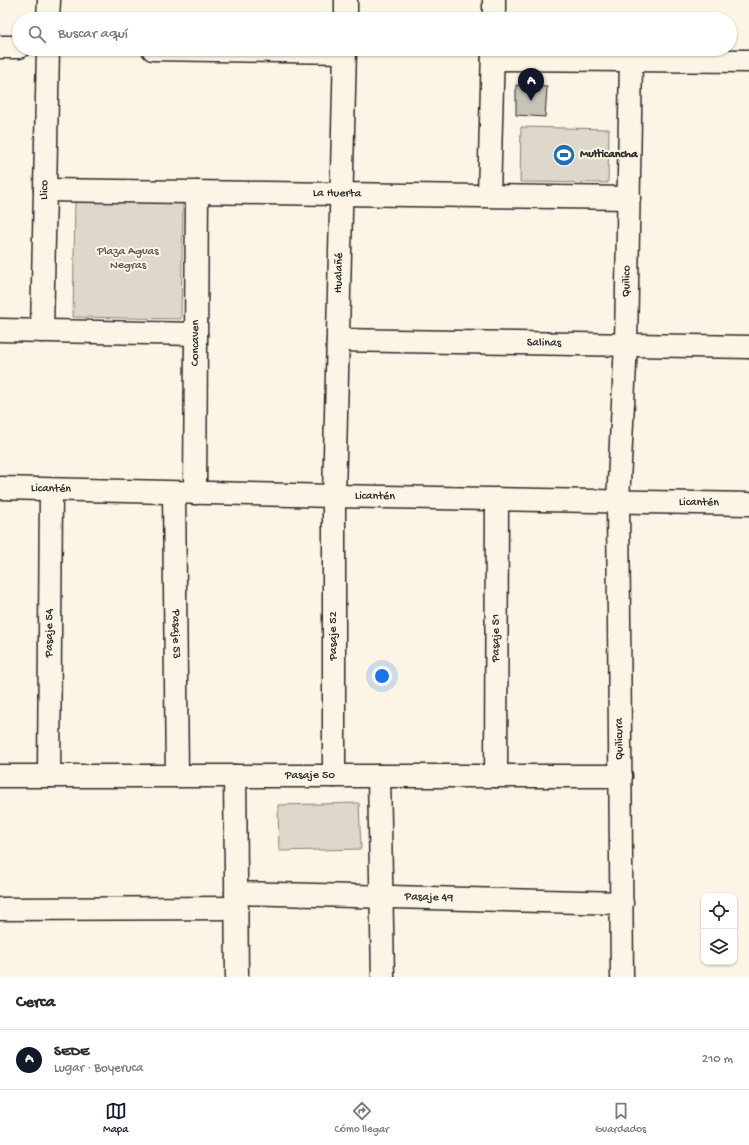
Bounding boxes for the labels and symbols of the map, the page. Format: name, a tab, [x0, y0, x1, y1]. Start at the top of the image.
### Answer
pin: A	[518, 68, 544, 101]
sports icon: Multicancha	[551, 142, 577, 168]
place label: Multicancha	[580, 148, 639, 162]
street label: Llico	[38, 180, 52, 200]
street label: La Huerta	[313, 187, 362, 201]
park label: Plaza Aguas Negras	[96, 245, 159, 273]
street label: Hualañé	[332, 252, 347, 293]
street label: Quilico	[620, 265, 634, 297]
street label: Concaven	[189, 319, 203, 366]
street label: Salinas	[527, 336, 562, 351]
street label: Licantén	[31, 482, 72, 497]
street label: Licantén	[355, 489, 395, 504]
street label: Licantén	[679, 496, 719, 510]
street label: Pasaje 54	[43, 608, 57, 659]
street label: Pasaje 53	[168, 608, 183, 659]
street label: Pasaje 52	[327, 611, 341, 662]
street label: Pasaje 51	[489, 614, 504, 663]
your location	[372, 666, 392, 686]
street label: Quilicura	[613, 717, 627, 760]
street label: Pasaje 50	[284, 769, 335, 783]
street label: Pasaje 49	[403, 890, 453, 906]

